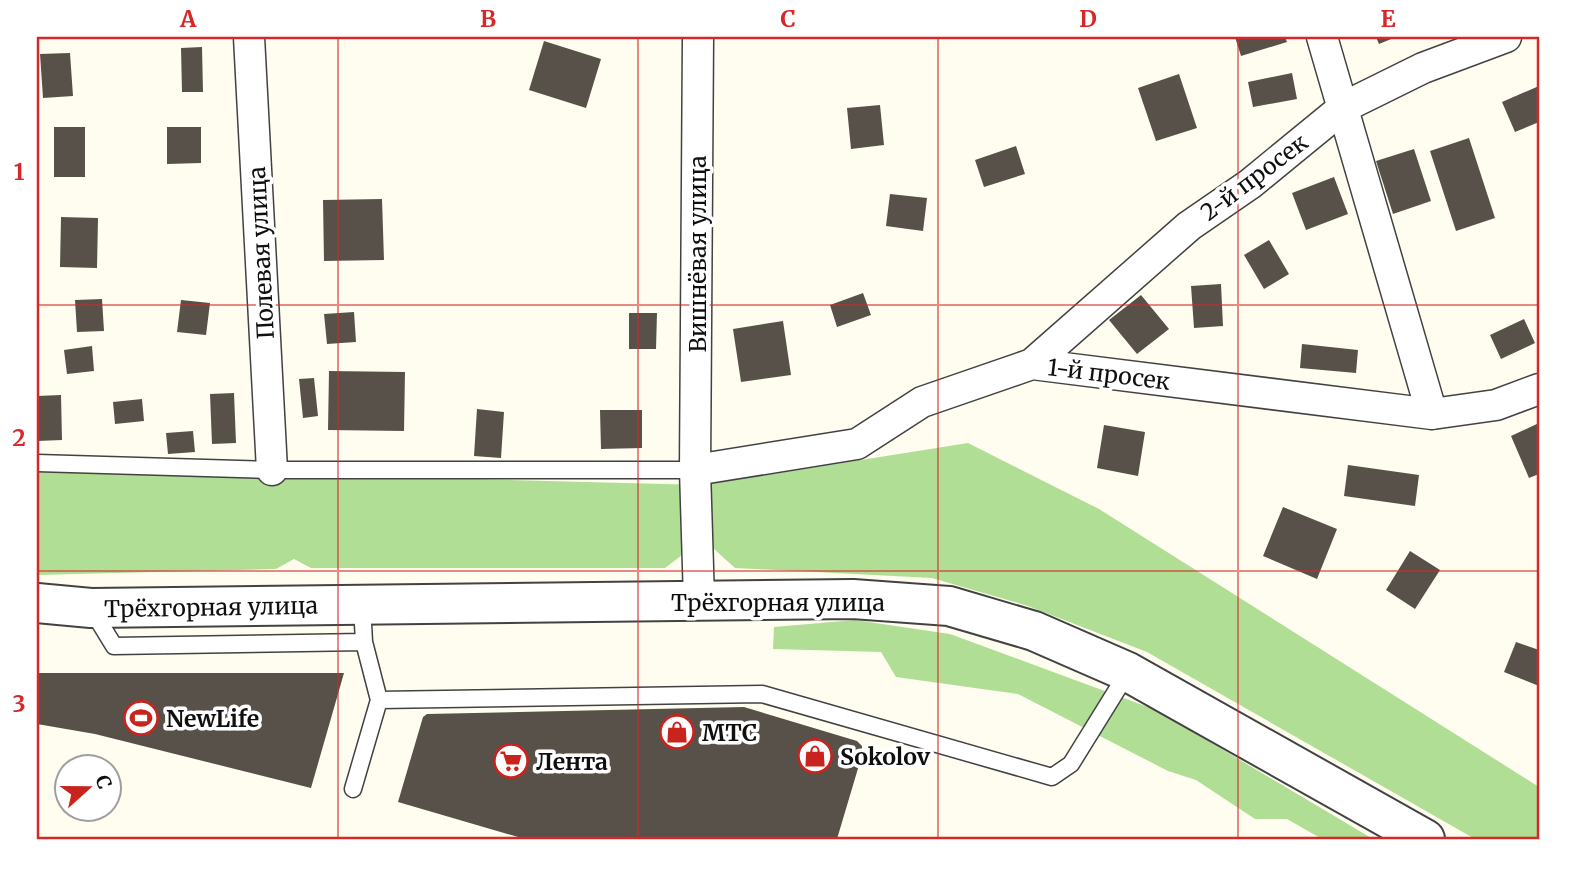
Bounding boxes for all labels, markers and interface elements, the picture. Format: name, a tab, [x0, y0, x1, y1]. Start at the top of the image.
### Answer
text: A	[179, 4, 197, 33]
text: B	[480, 4, 496, 33]
text: C	[780, 4, 796, 33]
text: D	[1079, 4, 1097, 33]
text: E	[1380, 4, 1396, 33]
street label: 2-й просек	[1195, 127, 1314, 227]
street label: Вишнёвая улица	[683, 155, 712, 353]
text: 1	[14, 157, 25, 186]
street label: Полевая улица	[242, 166, 280, 340]
street label: 1-й просек	[1046, 352, 1172, 396]
text: 2	[12, 423, 26, 452]
street label: Трёхгорная улица	[671, 588, 885, 617]
street label: Трёхгорная улица	[104, 591, 318, 623]
text: 3	[12, 689, 26, 718]
sports icon: NewLife	[122, 699, 160, 737]
place label: NewLife	[166, 704, 259, 733]
shop icon: МТС	[658, 713, 696, 751]
place label: МТС	[702, 718, 757, 747]
shop icon: Sokolov	[796, 737, 834, 775]
supermarket icon: Лента	[492, 742, 530, 780]
place label: Sokolov	[840, 742, 931, 771]
place label: Лента	[536, 747, 608, 776]
north arrow	[52, 754, 122, 824]
text: С	[90, 772, 117, 792]

